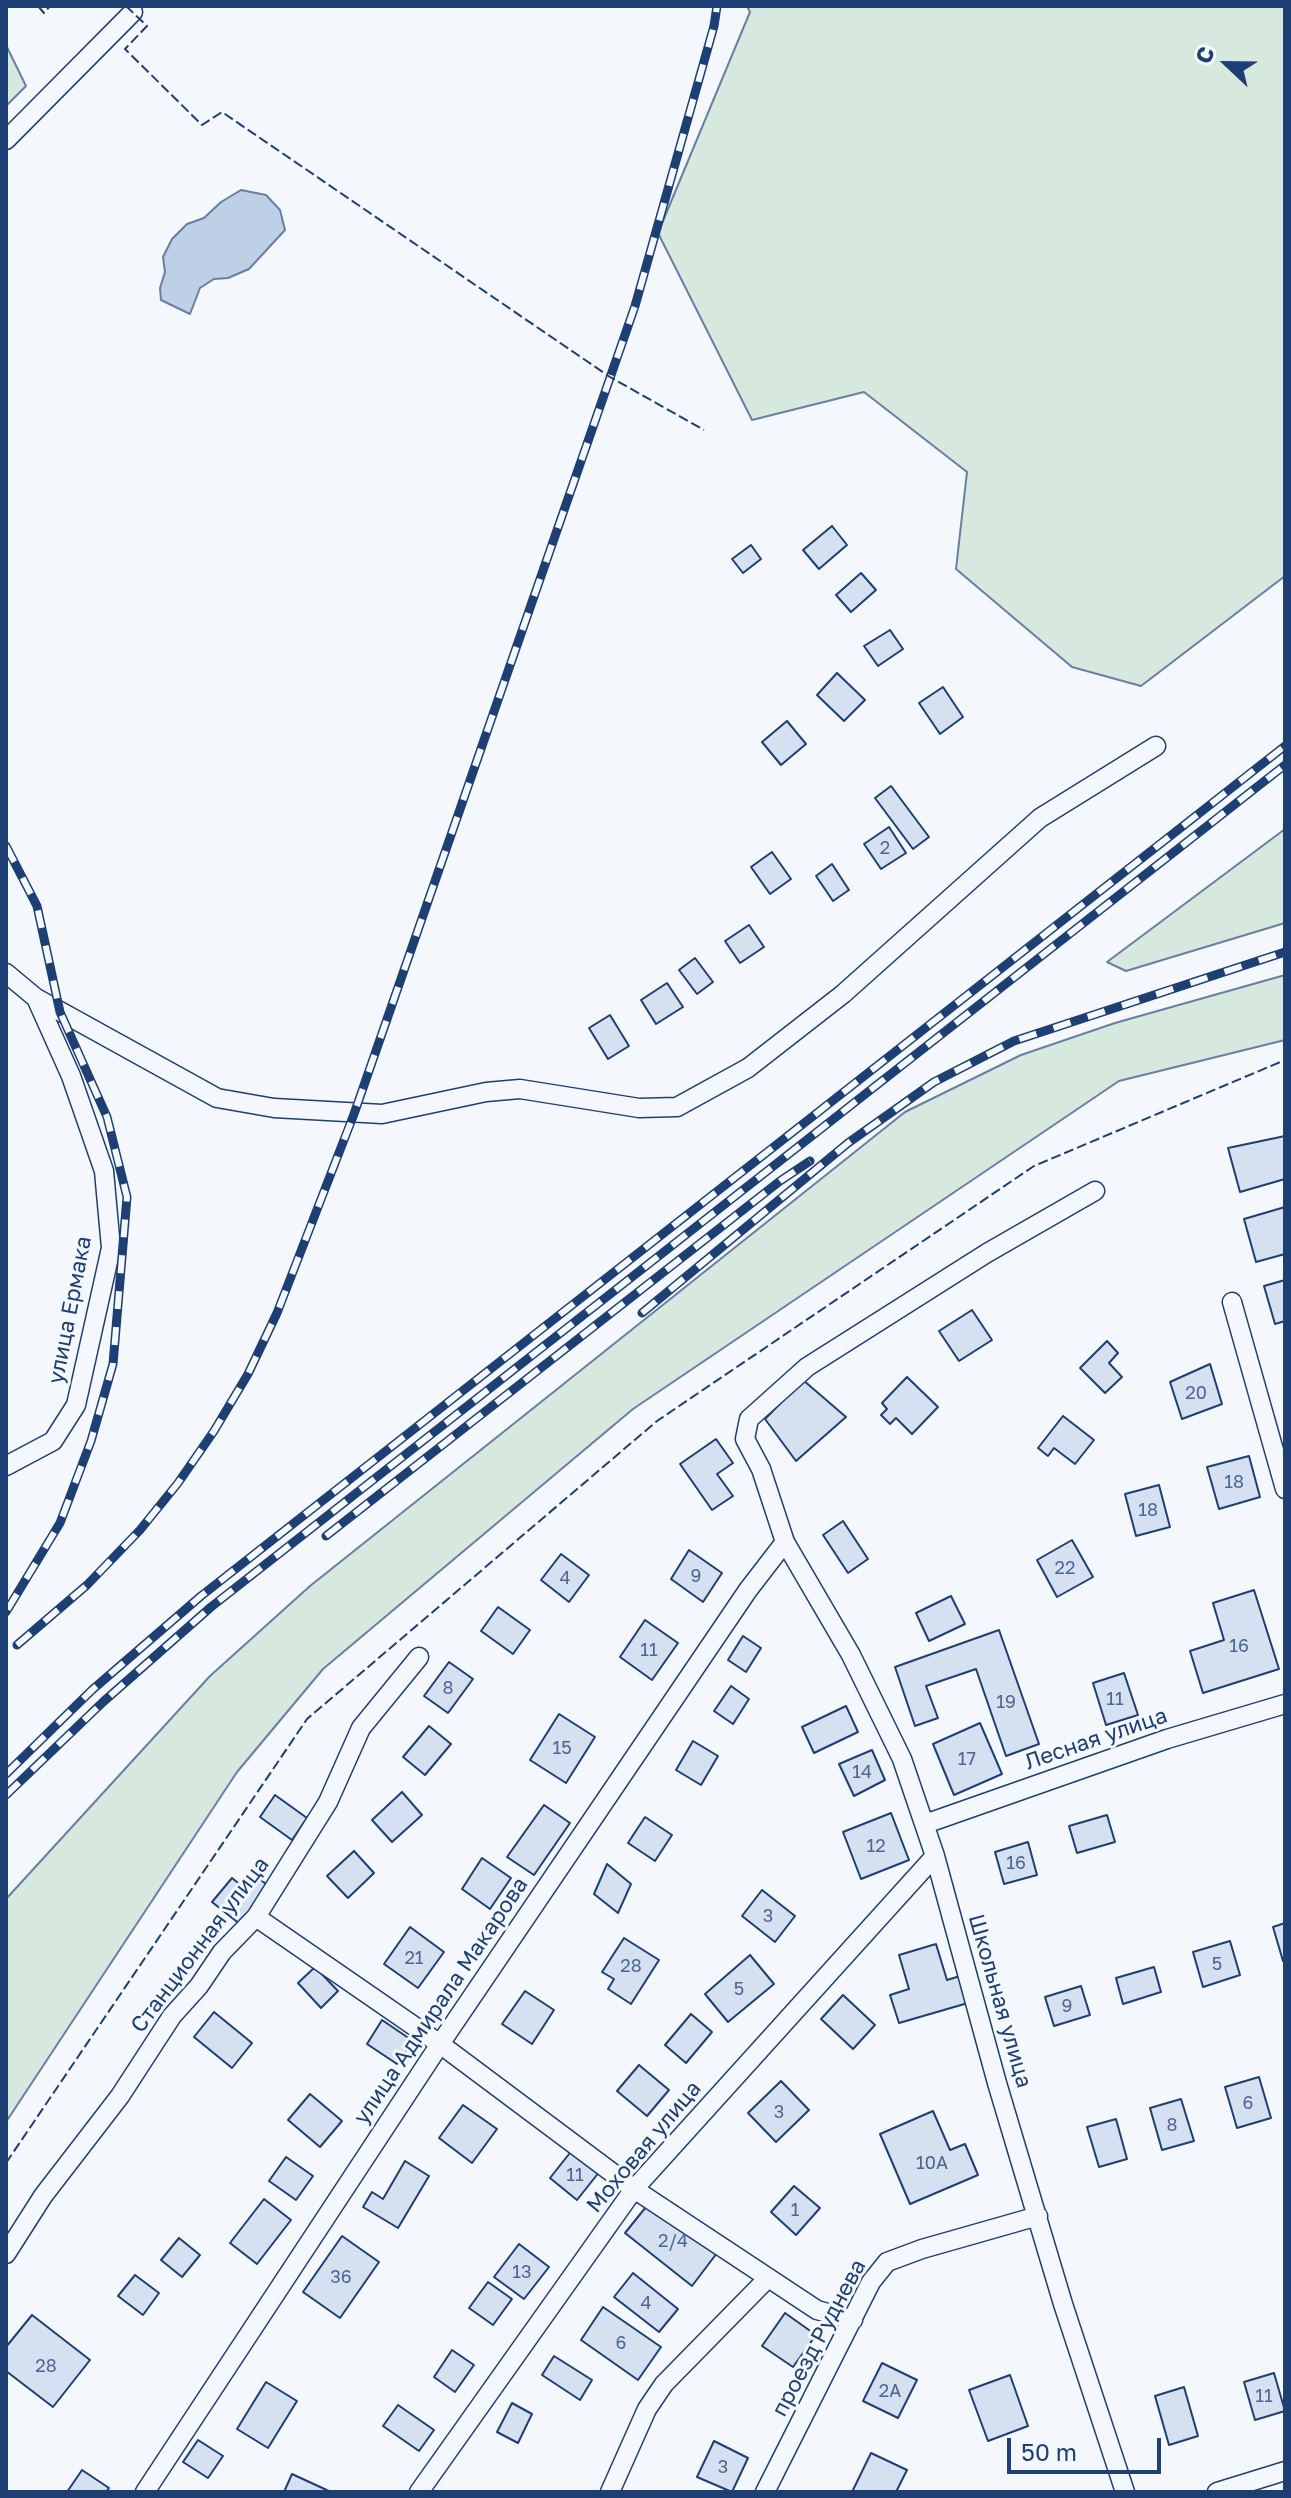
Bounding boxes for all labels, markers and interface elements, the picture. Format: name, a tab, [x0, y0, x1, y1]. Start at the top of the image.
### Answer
north arrow	[1187, 24, 1267, 104]
text: С	[1189, 43, 1220, 67]
house number: 2	[880, 837, 890, 859]
street label: улица Ермака	[43, 1234, 97, 1386]
house number: 20	[1185, 1382, 1207, 1404]
house number: 18	[1224, 1471, 1244, 1493]
house number: 18	[1138, 1499, 1158, 1521]
house number: 22	[1055, 1557, 1075, 1579]
house number: 9	[691, 1565, 701, 1587]
house number: 4	[560, 1567, 570, 1589]
house number: 16	[1229, 1635, 1249, 1657]
house number: 11	[640, 1639, 658, 1661]
house number: 8	[443, 1677, 453, 1699]
house number: 11	[1106, 1688, 1124, 1710]
house number: 19	[996, 1691, 1016, 1713]
street label: Лесная улица	[1021, 1702, 1171, 1776]
house number: 15	[552, 1737, 572, 1759]
house number: 17	[958, 1748, 976, 1770]
house number: 14	[852, 1761, 872, 1783]
house number: 12	[866, 1835, 886, 1857]
street label: Станционная улица	[125, 1852, 275, 2038]
house number: 16	[1006, 1852, 1026, 1874]
street label: улица Адмирала Макарова	[348, 1872, 534, 2130]
house number: 3	[763, 1905, 773, 1927]
street label: Школьная улица	[963, 1911, 1037, 2091]
house number: 21	[404, 1947, 424, 1969]
house number: 5	[1212, 1953, 1222, 1975]
house number: 28	[620, 1955, 642, 1977]
house number: 5	[734, 1978, 744, 2000]
house number: 9	[1062, 1995, 1072, 2017]
street label: Моховая улица	[581, 2076, 707, 2218]
house number: 6	[1243, 2092, 1253, 2114]
house number: 3	[774, 2101, 784, 2123]
house number: 8	[1167, 2114, 1177, 2136]
house number: 10А	[916, 2152, 948, 2174]
house number: 11	[566, 2164, 584, 2186]
house number: 1	[791, 2199, 799, 2221]
house number: 2/4	[658, 2230, 688, 2252]
street label: проезд Руднева	[767, 2255, 871, 2421]
house number: 13	[512, 2261, 532, 2283]
house number: 36	[330, 2266, 352, 2288]
house number: 4	[641, 2292, 651, 2314]
house number: 6	[616, 2332, 626, 2354]
house number: 28	[35, 2355, 57, 2377]
house number: 2А	[879, 2380, 901, 2402]
house number: 11	[1255, 2385, 1273, 2407]
scale bar	[1011, 2422, 1165, 2472]
text: 50 m	[1021, 2437, 1077, 2466]
house number: 3	[718, 2456, 728, 2478]

